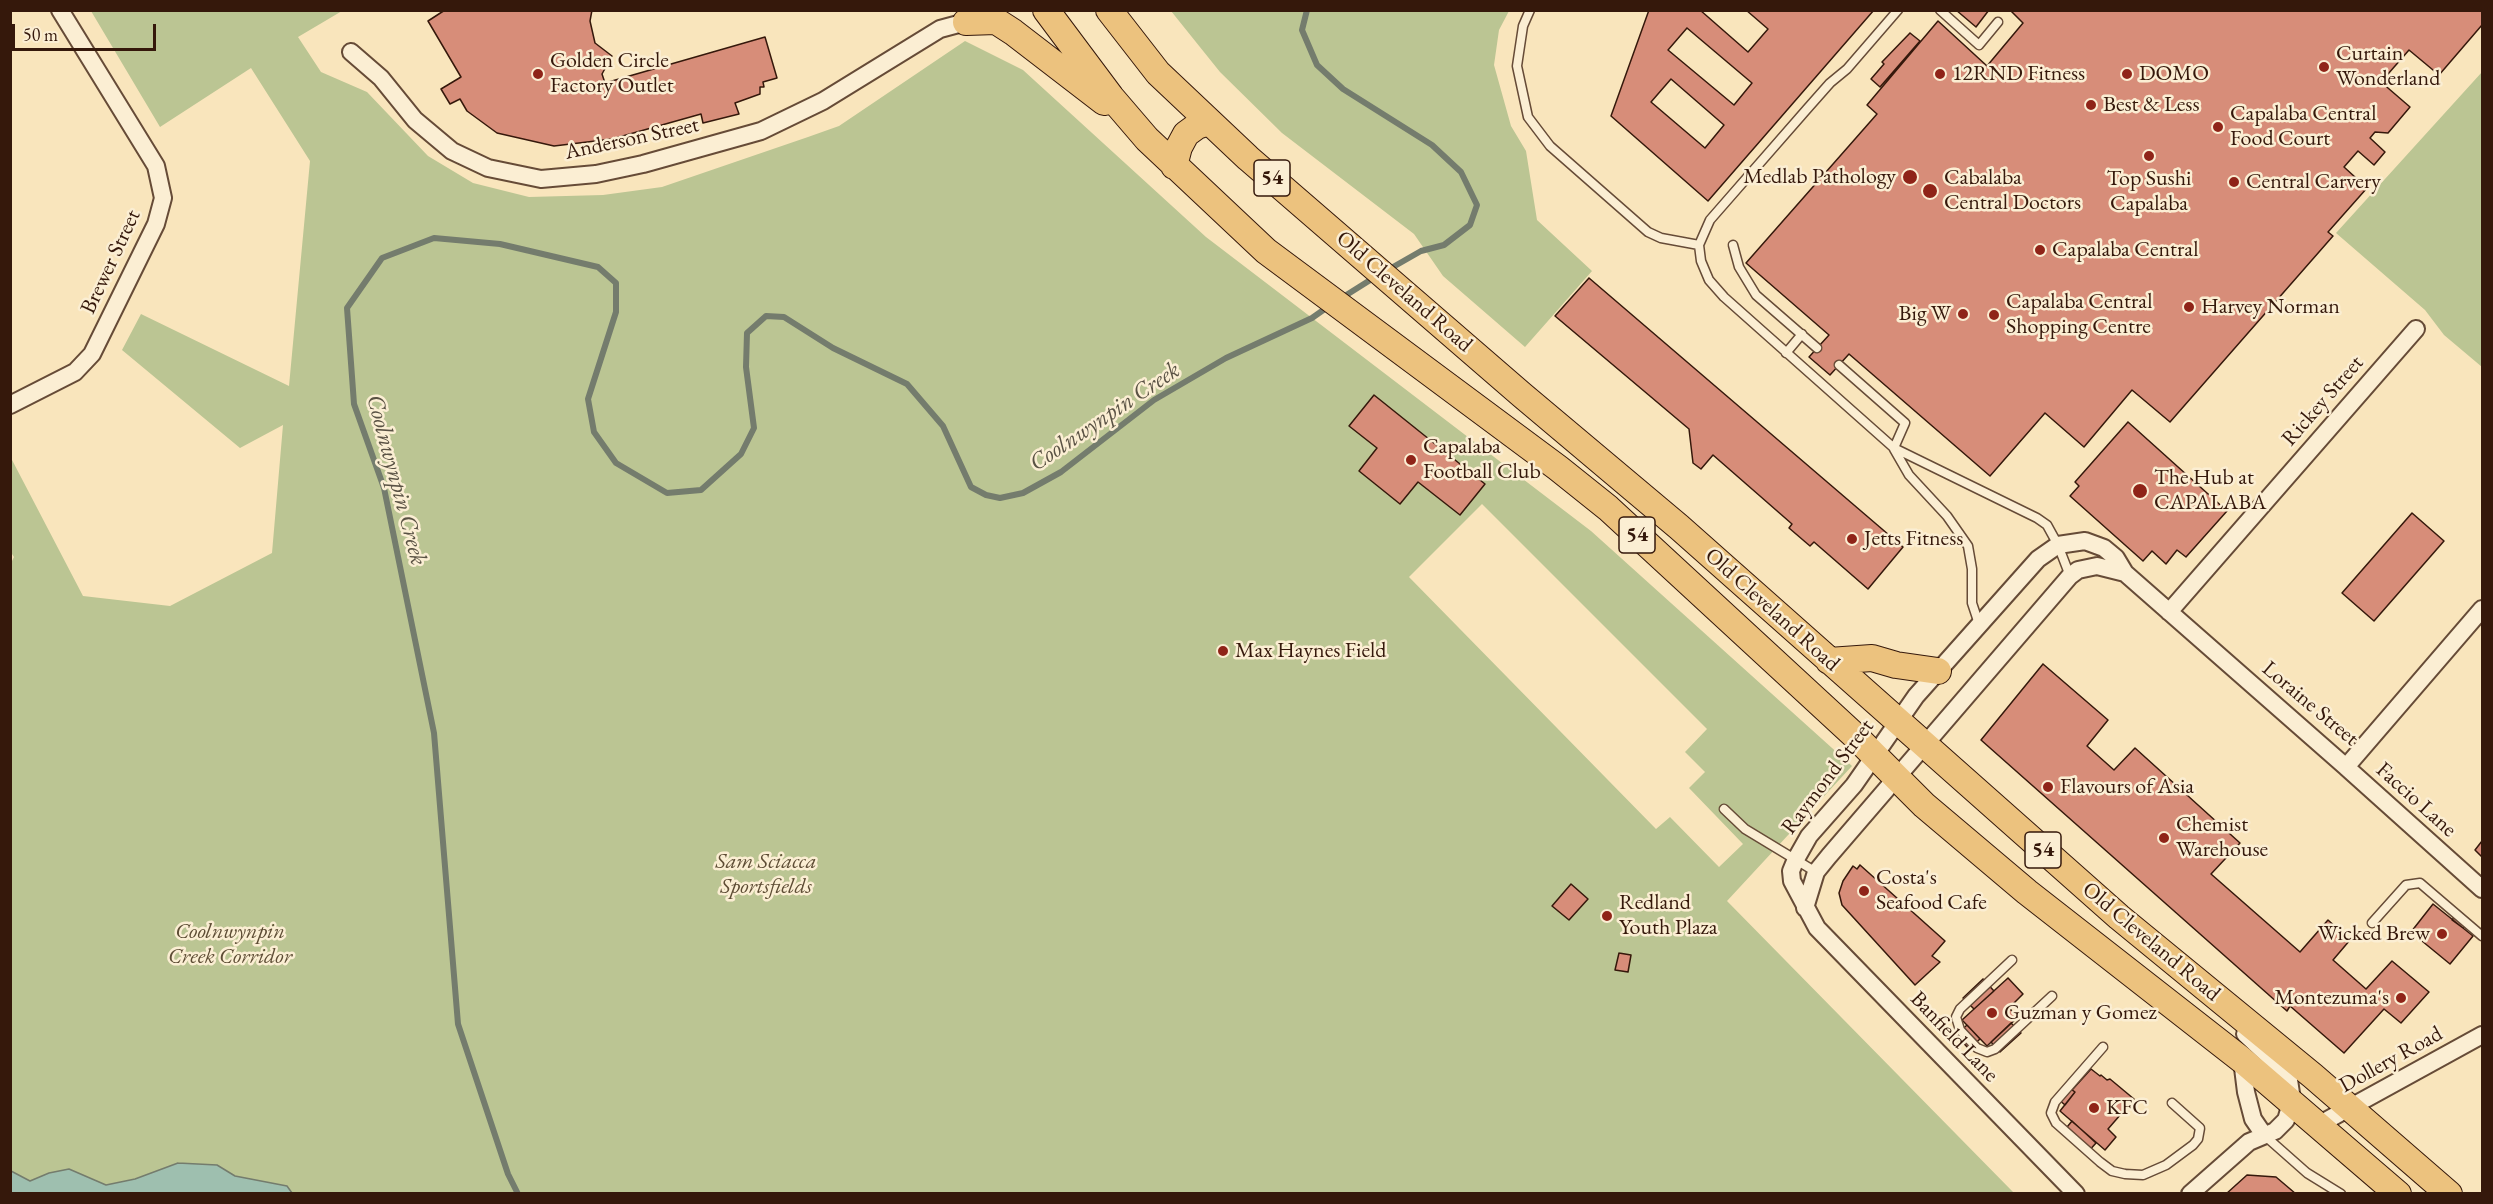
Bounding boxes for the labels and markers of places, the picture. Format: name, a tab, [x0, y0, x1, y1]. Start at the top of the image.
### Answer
place label: Curtain Wonderland	[2336, 41, 2440, 92]
place label: Golden Circle Factory Outlet	[550, 48, 674, 100]
marker: Curtain Wonderland	[2317, 60, 2331, 74]
place label: 12RND Fitness	[1952, 61, 2085, 87]
place label: DOMO	[2139, 61, 2209, 87]
marker: Golden Circle Factory Outlet	[531, 67, 545, 81]
marker: 12RND Fitness	[1933, 67, 1947, 81]
marker: DOMO	[2120, 67, 2134, 81]
place label: Best & Less	[2103, 92, 2200, 118]
marker: Best & Less	[2084, 98, 2098, 112]
place label: Capalaba Central Food Court	[2230, 101, 2376, 152]
marker: Capalaba Central Food Court	[2211, 120, 2225, 134]
marker: Top Sushi Capalaba	[2142, 149, 2156, 163]
place label: Medlab Pathology	[1743, 164, 1896, 190]
place label: Cabalaba Central Doctors	[1944, 165, 2081, 216]
place label: Top Sushi Capalaba	[2107, 166, 2191, 218]
marker: Medlab Pathology	[1901, 168, 1919, 186]
place label: Central Carvery	[2246, 169, 2381, 195]
marker: Central Carvery	[2227, 175, 2241, 189]
marker: Cabalaba Central Doctors	[1921, 182, 1939, 200]
place label: Capalaba Central	[2052, 237, 2198, 263]
marker: Capalaba Central	[2033, 243, 2047, 257]
place label: Capalaba Central Shopping Centre	[2006, 289, 2152, 340]
place label: Harvey Norman	[2201, 294, 2340, 320]
marker: Harvey Norman	[2182, 300, 2196, 314]
place label: Big W	[1899, 301, 1951, 327]
marker: Big W	[1956, 307, 1970, 321]
marker: Capalaba Central Shopping Centre	[1987, 308, 2001, 322]
place label: Capalaba Football Club	[1423, 434, 1541, 486]
marker: Capalaba Football Club	[1404, 453, 1418, 467]
place label: The Hub at CAPALABA	[2154, 465, 2266, 516]
marker: The Hub at CAPALABA	[2131, 482, 2149, 500]
place label: Jetts Fitness	[1864, 526, 1963, 552]
marker: Jetts Fitness	[1845, 532, 1859, 546]
place label: Max Haynes Field	[1235, 638, 1386, 664]
marker: Max Haynes Field	[1216, 644, 1230, 658]
place label: Flavours of Asia	[2060, 774, 2194, 800]
marker: Flavours of Asia	[2041, 780, 2055, 794]
place label: Chemist Warehouse	[2176, 812, 2268, 864]
marker: Chemist Warehouse	[2157, 831, 2171, 845]
place label: Costa's Seafood Cafe	[1876, 865, 1987, 916]
marker: Costa's Seafood Cafe	[1857, 884, 1871, 898]
place label: Redland Youth Plaza	[1619, 890, 1717, 942]
marker: Redland Youth Plaza	[1600, 909, 1614, 923]
place label: Wicked Brew	[2318, 921, 2430, 947]
marker: Wicked Brew	[2435, 927, 2449, 941]
place label: Montezuma's	[2274, 985, 2389, 1011]
marker: Montezuma's	[2394, 991, 2408, 1005]
place label: Guzman y Gomez	[2004, 1000, 2157, 1026]
marker: Guzman y Gomez	[1985, 1006, 1999, 1020]
place label: KFC	[2106, 1095, 2148, 1121]
marker: KFC	[2087, 1101, 2101, 1115]

